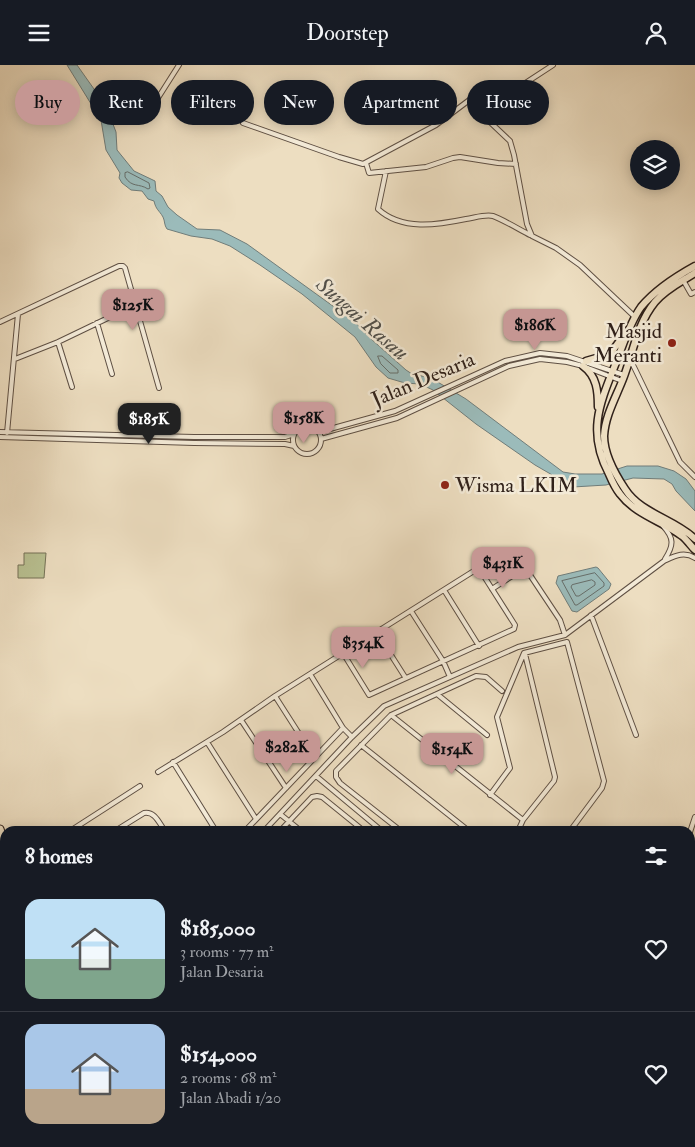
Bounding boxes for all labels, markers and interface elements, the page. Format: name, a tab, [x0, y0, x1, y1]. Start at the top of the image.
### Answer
icon: menu	[25, 19, 53, 47]
text: Doorstep	[306, 19, 389, 47]
icon: person	[642, 19, 670, 47]
chip: Buy	[15, 80, 80, 125]
chip: Rent	[90, 80, 161, 125]
chip: Filters	[171, 80, 254, 125]
chip: New	[264, 80, 334, 125]
chip: Apartment	[344, 80, 457, 125]
chip: House	[467, 80, 549, 125]
map controls	[630, 140, 680, 190]
button: layers	[630, 140, 680, 190]
water label: Sungai Rasau	[310, 270, 414, 367]
pin: $125K	[98, 289, 168, 331]
text: $125K	[112, 295, 154, 315]
pin: $186K	[500, 309, 570, 351]
text: $186K	[514, 315, 556, 335]
place label: Masjid Meranti	[594, 318, 663, 369]
marker: Masjid Meranti	[666, 337, 678, 349]
street label: Jalan Desaria	[367, 345, 479, 414]
pin: $158K	[269, 401, 339, 444]
pin: $185K	[114, 403, 184, 445]
text: $158K	[284, 408, 324, 428]
text: $185K	[129, 409, 169, 429]
place label: Wisma LKIM	[454, 472, 577, 499]
marker: Wisma LKIM	[439, 479, 451, 491]
pin: $431K	[468, 547, 538, 589]
text: $431K	[483, 553, 523, 573]
pin: $354K	[328, 627, 398, 669]
text: $354K	[342, 633, 384, 653]
pin: $282K	[252, 731, 322, 773]
pin: $154K	[417, 733, 487, 775]
text: $282K	[265, 737, 309, 757]
text: $154K	[431, 739, 473, 759]
icon: filters	[642, 842, 670, 870]
text: 8 homes	[25, 843, 93, 870]
text: $185,000	[180, 915, 255, 942]
icon: home	[65, 919, 125, 979]
icon: heart	[642, 935, 670, 963]
text: 3 rooms · 77 m²	[180, 942, 274, 962]
text: Jalan Desaria	[180, 962, 264, 982]
text: $154,000	[180, 1041, 257, 1068]
icon: home	[65, 1044, 125, 1104]
icon: heart	[642, 1060, 670, 1088]
text: 2 rooms · 68 m²	[180, 1068, 276, 1088]
text: Jalan Abadi 1/20	[180, 1088, 281, 1108]

